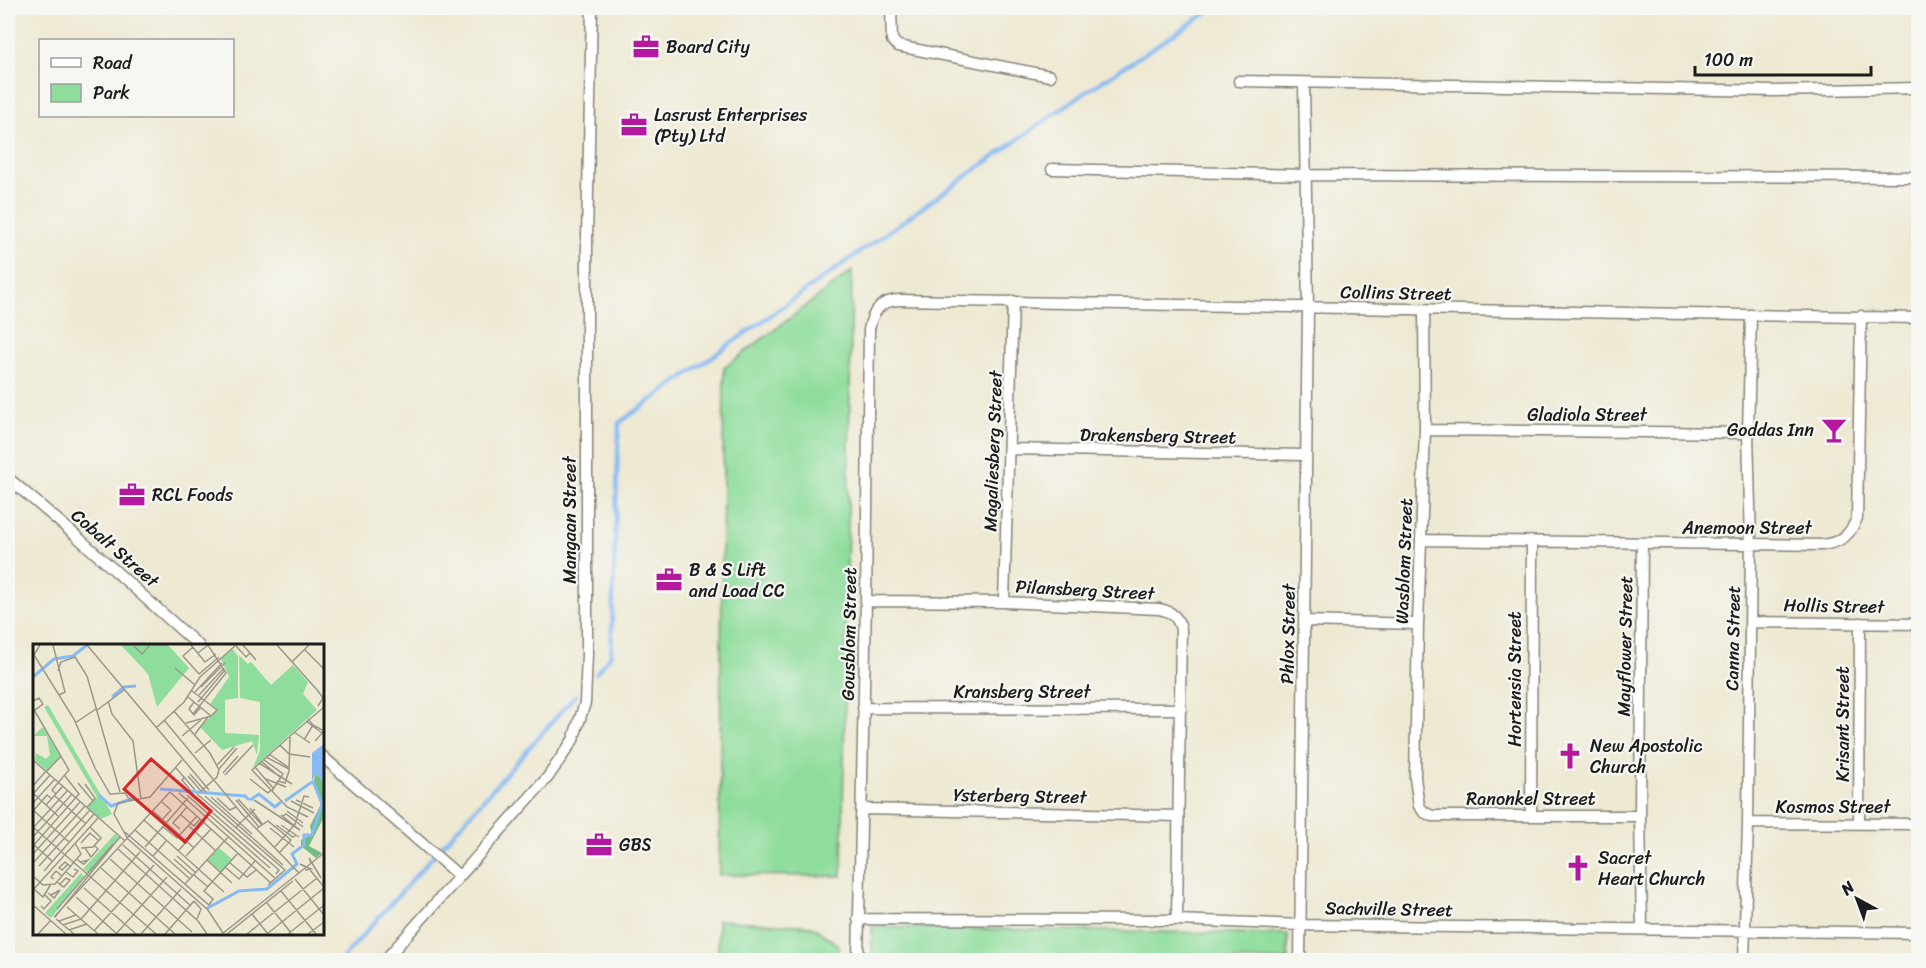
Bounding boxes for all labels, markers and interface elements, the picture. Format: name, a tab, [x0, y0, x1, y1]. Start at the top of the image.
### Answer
place label: Board City	[666, 31, 751, 63]
office icon: Board City	[631, 32, 661, 62]
legend	[39, 39, 234, 117]
scale bar	[1695, 39, 1870, 77]
text: 100 m	[1704, 44, 1753, 76]
text: Road	[93, 47, 133, 79]
text: Park	[93, 77, 130, 109]
place label: Lasrust Enterprises (Pty) Ltd	[654, 99, 808, 152]
office icon: Lasrust Enterprises (Pty) Ltd	[619, 110, 649, 140]
street label: Collins Street	[1340, 276, 1452, 310]
street label: Magaliesberg Street	[974, 369, 1012, 532]
street label: Gladiola Street	[1527, 399, 1647, 431]
place label: Goddas Inn	[1727, 414, 1814, 446]
bar icon: Goddas Inn	[1819, 415, 1849, 445]
street label: Drakensberg Street	[1080, 419, 1237, 453]
street label: Mangaan Street	[554, 456, 586, 584]
place label: RCL Foods	[152, 479, 234, 511]
office icon: RCL Foods	[117, 480, 147, 510]
street label: Wasblom Street	[1386, 497, 1422, 624]
street label: Cobalt Street	[63, 500, 167, 596]
street label: Anemoon Street	[1681, 512, 1812, 544]
place label: B & S Lift and Load CC	[689, 554, 785, 607]
office icon: B & S Lift and Load CC	[654, 565, 684, 595]
street label: Gousblom Street	[832, 567, 866, 701]
street label: Pilansberg Street	[1015, 570, 1156, 610]
street label: Mayflower Street	[1608, 575, 1642, 717]
street label: Phlox Street	[1271, 583, 1305, 684]
street label: Canna Street	[1716, 585, 1750, 691]
street label: Hollis Street	[1783, 589, 1885, 623]
street label: Hortensia Street	[1499, 611, 1531, 747]
inset map	[33, 644, 324, 935]
street label: Krisant Street	[1827, 666, 1859, 782]
street label: Kransberg Street	[953, 676, 1091, 708]
place label: New Apostolic Church	[1590, 730, 1703, 783]
church icon: New Apostolic Church	[1555, 741, 1585, 771]
street label: Ysterberg Street	[953, 779, 1088, 813]
street label: Ranonkel Street	[1466, 783, 1596, 815]
street label: Kosmos Street	[1775, 791, 1891, 823]
place label: GBS	[619, 829, 652, 861]
office icon: GBS	[584, 830, 614, 860]
place label: Sacret Heart Church	[1598, 842, 1705, 895]
church icon: Sacret Heart Church	[1563, 853, 1593, 883]
north arrow	[1827, 869, 1887, 929]
text: N	[1833, 873, 1862, 903]
street label: Sachville Street	[1325, 892, 1453, 926]

